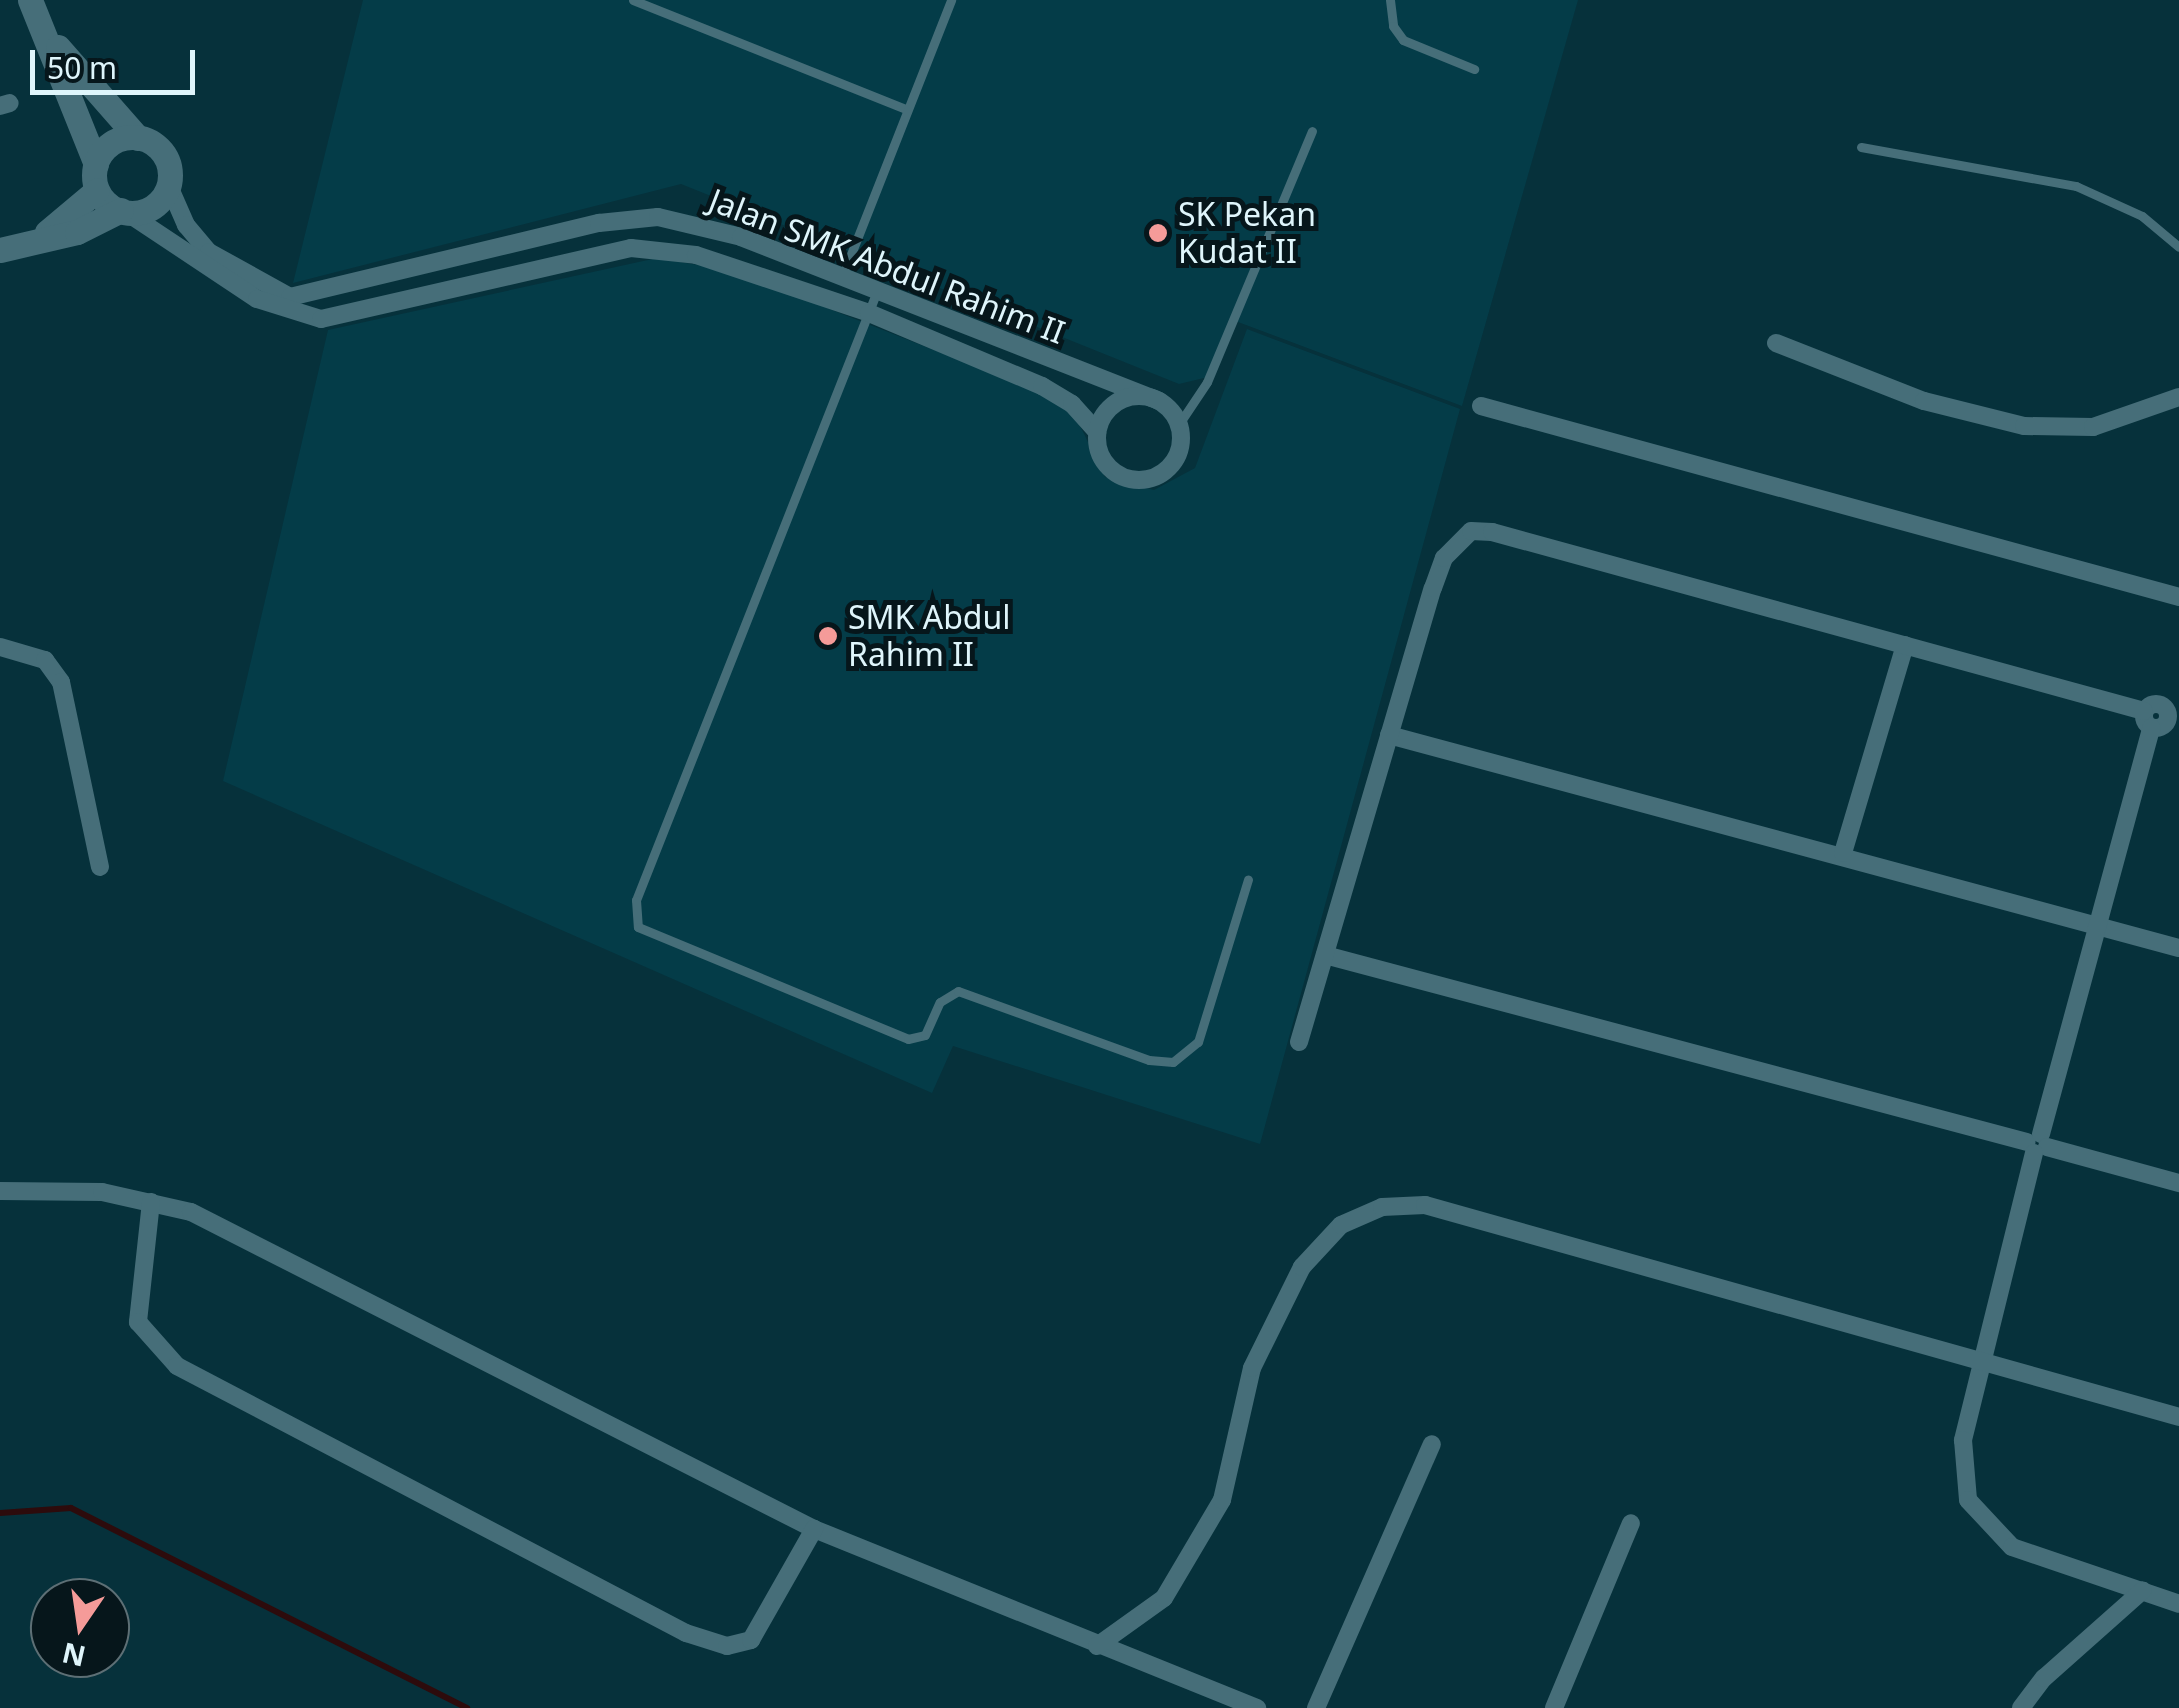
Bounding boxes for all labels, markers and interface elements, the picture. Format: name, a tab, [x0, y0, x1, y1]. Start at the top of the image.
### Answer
scale bar	[35, 30, 200, 92]
text: 50 m	[47, 47, 117, 88]
street label: Jalan SMK Abdul Rahim II	[704, 180, 1070, 352]
place label: SK Pekan Kudat II	[1178, 196, 1316, 271]
marker: SK Pekan Kudat II	[1147, 222, 1169, 244]
place label: SMK Abdul Rahim II	[848, 599, 1011, 674]
marker: SMK Abdul Rahim II	[817, 625, 839, 647]
north arrow	[30, 1578, 130, 1678]
text: N	[58, 1634, 89, 1676]

